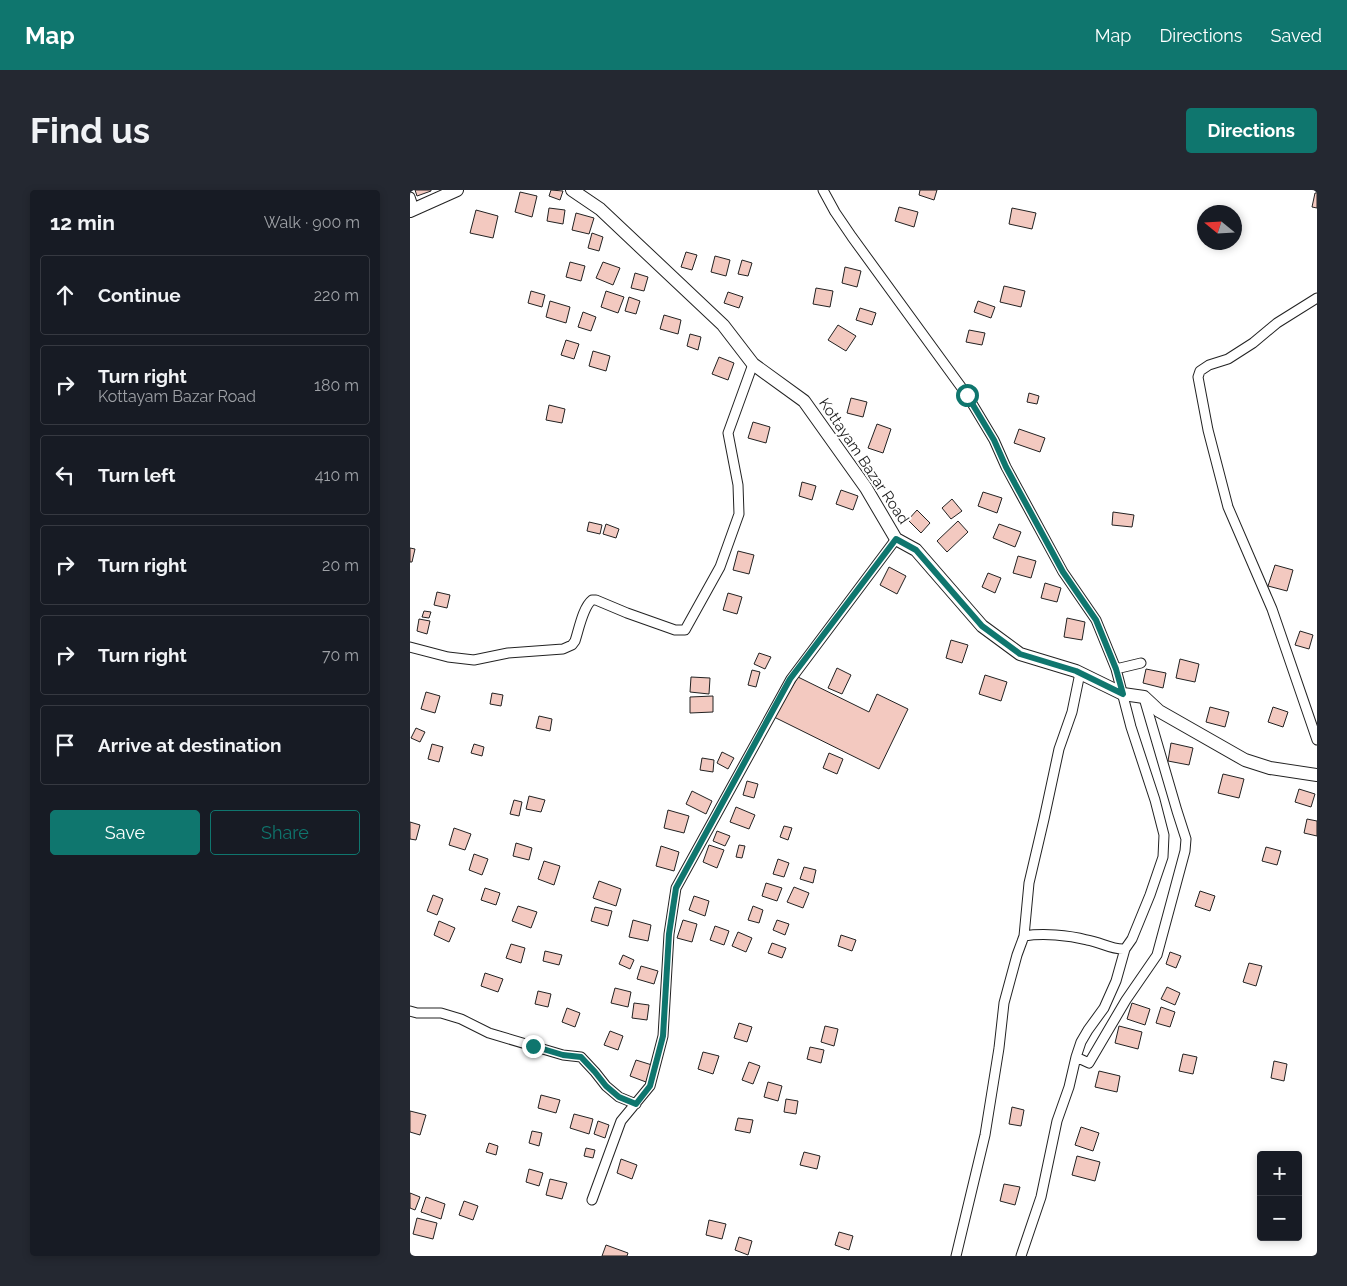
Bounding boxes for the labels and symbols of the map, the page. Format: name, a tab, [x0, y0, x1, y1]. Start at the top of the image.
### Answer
north arrow	[1197, 205, 1242, 250]
route start	[956, 384, 979, 407]
street label: Kottayam Bazar Road	[815, 395, 913, 527]
route end	[522, 1035, 545, 1058]

